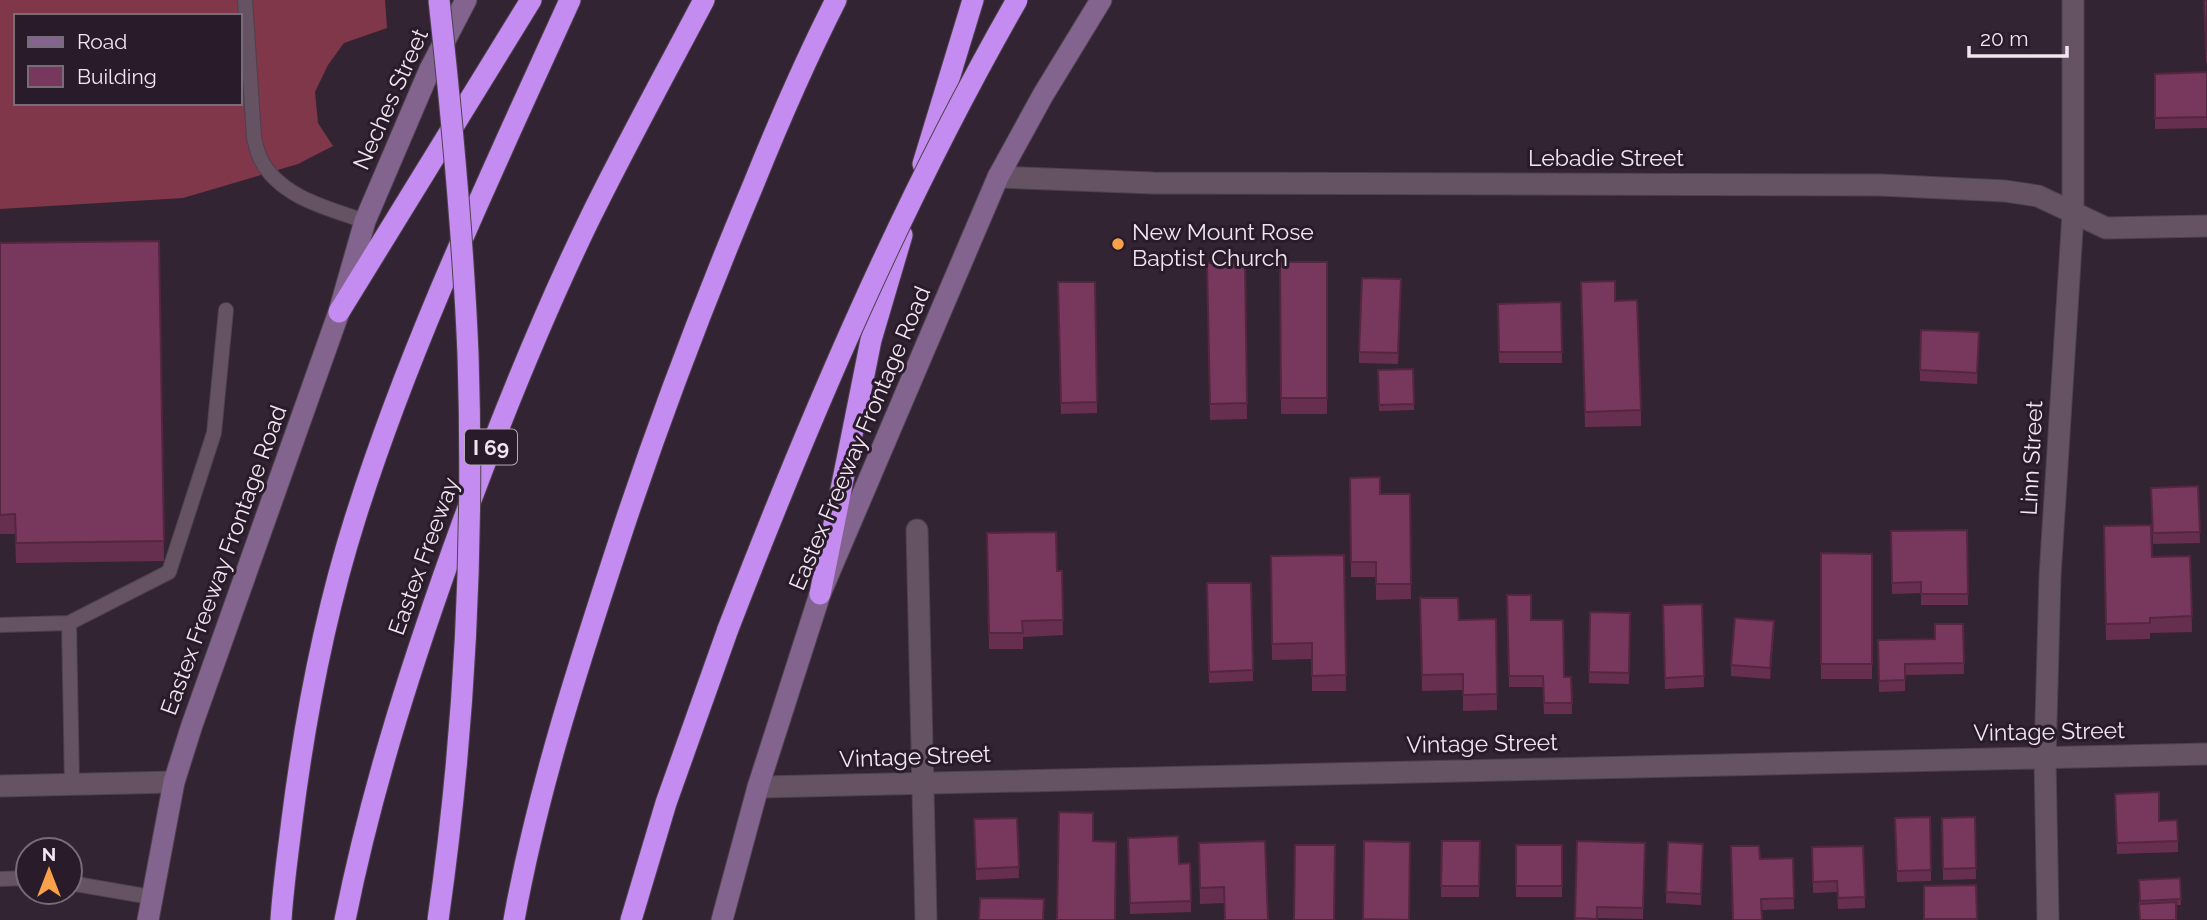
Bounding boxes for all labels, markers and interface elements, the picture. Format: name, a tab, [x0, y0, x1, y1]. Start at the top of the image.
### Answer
legend	[14, 14, 242, 105]
scale bar	[1969, 14, 2067, 58]
street label: Neches Street	[347, 24, 433, 174]
text: 20 m	[1980, 26, 2028, 51]
text: Road	[77, 29, 127, 54]
text: Building	[77, 64, 157, 89]
street label: Lebadie Street	[1528, 144, 1684, 171]
place label: New Mount Rose Baptist Church	[1132, 218, 1314, 271]
marker: New Mount Rose Baptist Church	[1110, 236, 1126, 252]
street label: Eastex Freeway Frontage Road	[783, 282, 935, 594]
street label: Linn Street	[2015, 400, 2048, 516]
street label: Eastex Freeway Frontage Road	[154, 402, 292, 718]
road number: I 69	[465, 430, 517, 464]
street label: Eastex Freeway	[382, 474, 464, 638]
street label: Vintage Street	[1973, 716, 2125, 746]
street label: Vintage Street	[1406, 728, 1558, 758]
street label: Vintage Street	[839, 740, 991, 772]
north arrow	[14, 836, 84, 906]
text: N	[42, 843, 56, 865]

